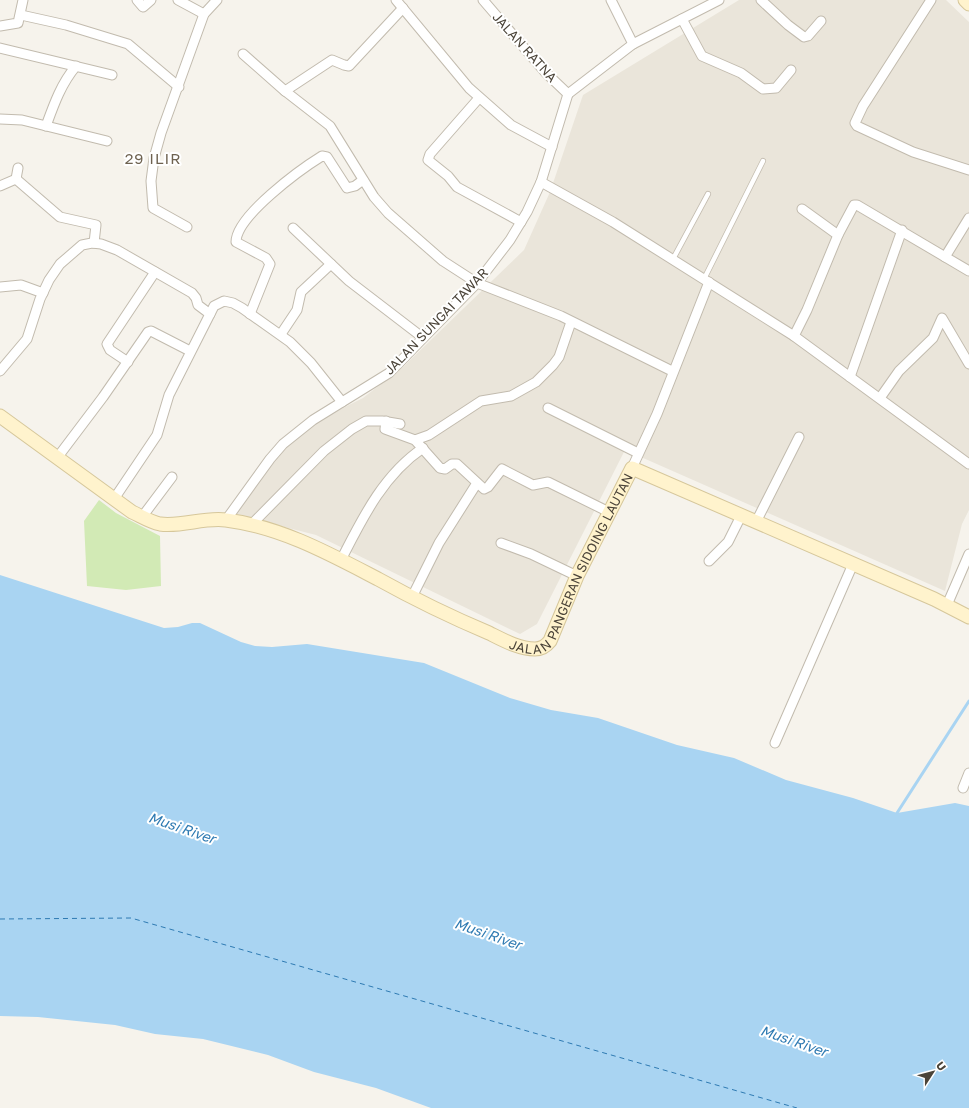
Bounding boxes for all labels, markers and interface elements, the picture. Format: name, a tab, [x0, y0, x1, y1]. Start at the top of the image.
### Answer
street label: JALAN RATNA	[489, 9, 561, 85]
district label: 29 ILIR	[125, 149, 181, 167]
street label: JALAN SUNGAI TAWAR	[381, 264, 491, 378]
street label: JALAN PANGERAN SIDOING LAUTAN	[507, 470, 636, 657]
water label: Musi River	[146, 808, 220, 848]
water label: Musi River	[452, 914, 526, 954]
water label: Musi River	[758, 1021, 832, 1061]
north arrow	[913, 1052, 953, 1092]
text: U	[934, 1059, 949, 1073]

